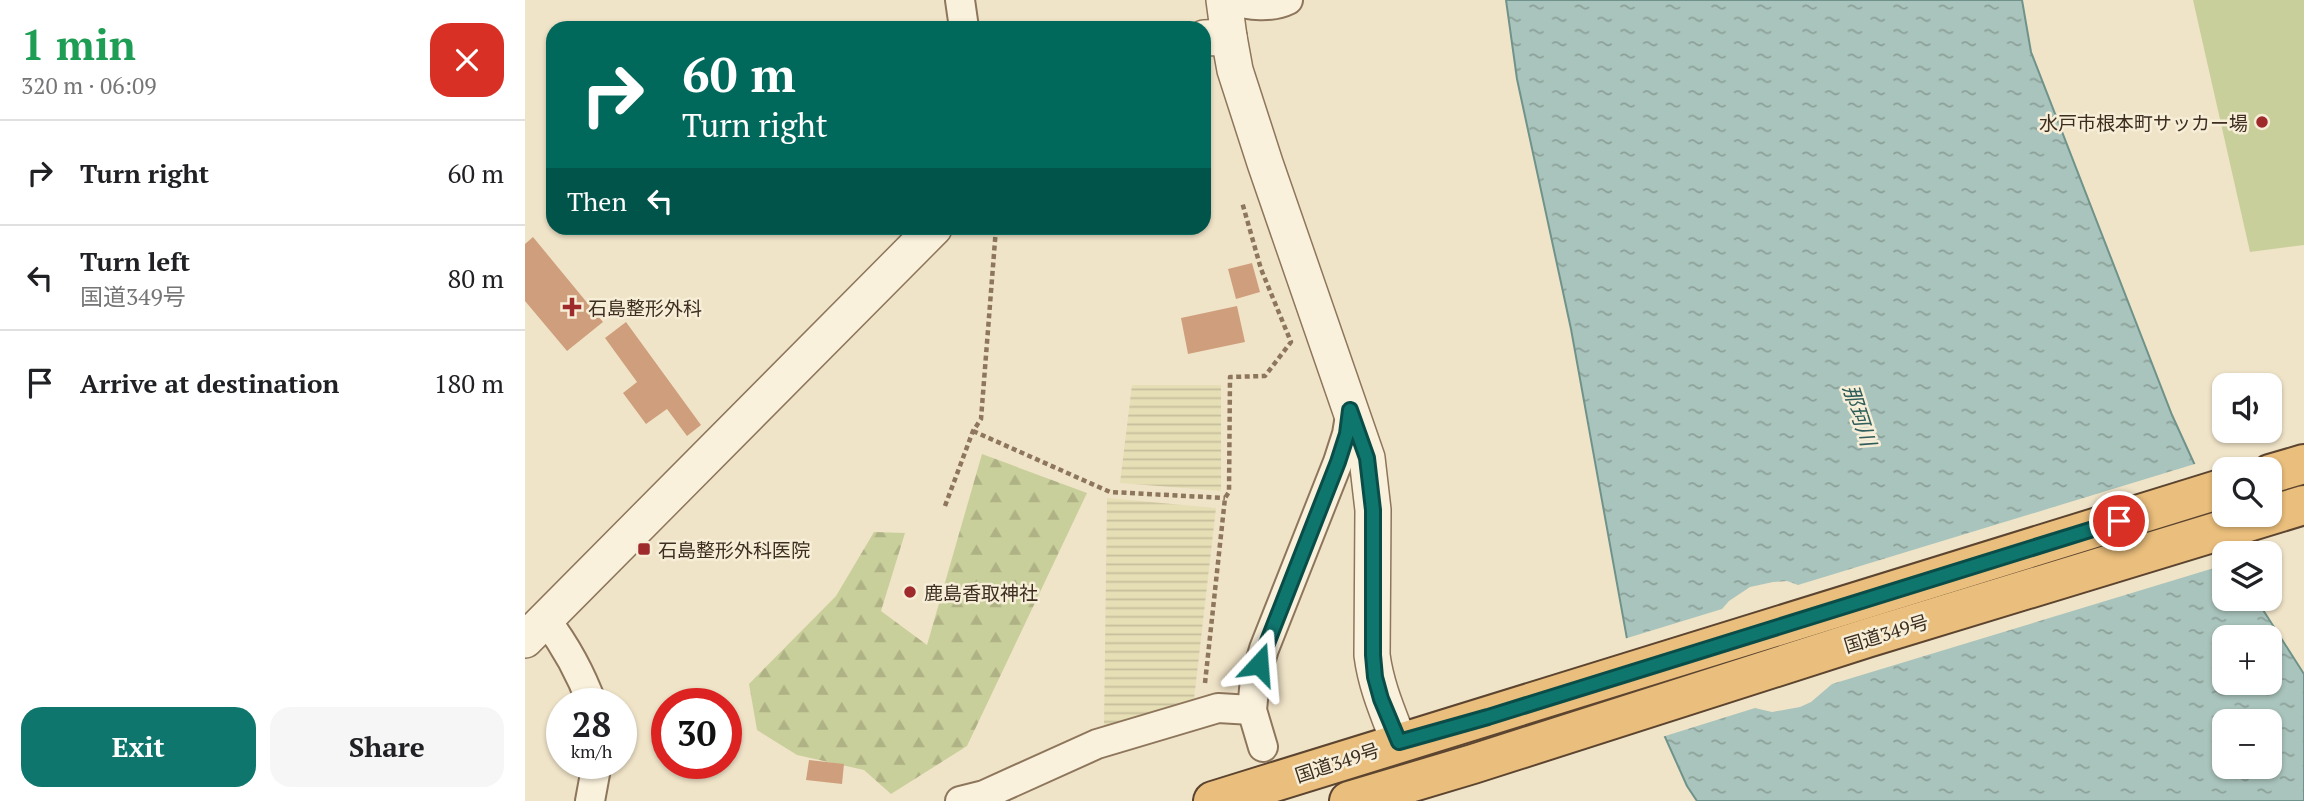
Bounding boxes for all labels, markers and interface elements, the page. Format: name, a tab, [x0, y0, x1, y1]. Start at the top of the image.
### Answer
text: 1 min	[21, 16, 136, 72]
button: close	[430, 23, 504, 97]
text: 60 m	[682, 41, 796, 106]
icon: right	[567, 49, 658, 140]
text: 320 m · 06:09	[21, 70, 156, 101]
text: Turn right	[682, 104, 828, 146]
place label: 水戸市根本町サッカー場	[2039, 110, 2248, 135]
marker: 水戸市根本町サッカー場	[2254, 114, 2270, 130]
icon: right	[21, 154, 59, 192]
text: Turn right	[80, 156, 209, 190]
text: 60 m	[448, 156, 504, 190]
icon: left	[641, 182, 679, 220]
text: Then	[567, 184, 627, 218]
text: Turn left	[80, 244, 190, 278]
icon: left	[21, 259, 59, 297]
text: 80 m	[448, 261, 504, 295]
text: 国道349号	[80, 281, 186, 312]
place label: 石島整形外科	[588, 295, 702, 320]
marker: 石島整形外科	[562, 297, 582, 317]
icon: arrive	[21, 364, 59, 402]
text: Arrive at destination	[80, 366, 339, 400]
text: 180 m	[434, 366, 504, 400]
map controls	[2212, 373, 2282, 779]
button: sound	[2212, 373, 2282, 443]
water label: 那珂川	[1837, 381, 1884, 451]
button: search	[2212, 457, 2282, 527]
pin	[2089, 491, 2149, 551]
icon: arrive	[2100, 502, 2138, 540]
place label: 石島整形外科医院	[658, 537, 810, 562]
marker: 石島整形外科医院	[636, 541, 652, 557]
button: layers	[2212, 541, 2282, 611]
place label: 鹿島香取神社	[924, 580, 1038, 605]
marker: 鹿島香取神社	[902, 584, 918, 600]
street label: 国道349号	[1841, 608, 1931, 658]
button: +	[2212, 625, 2282, 695]
position arrow	[1222, 627, 1296, 701]
speed limit sign: 30	[651, 688, 742, 779]
text: 28	[572, 701, 611, 747]
button: Exit	[21, 707, 256, 787]
button: Share	[270, 707, 504, 787]
button: −	[2212, 709, 2282, 779]
street label: 国道349号	[1292, 737, 1382, 787]
text: km/h	[571, 739, 612, 763]

